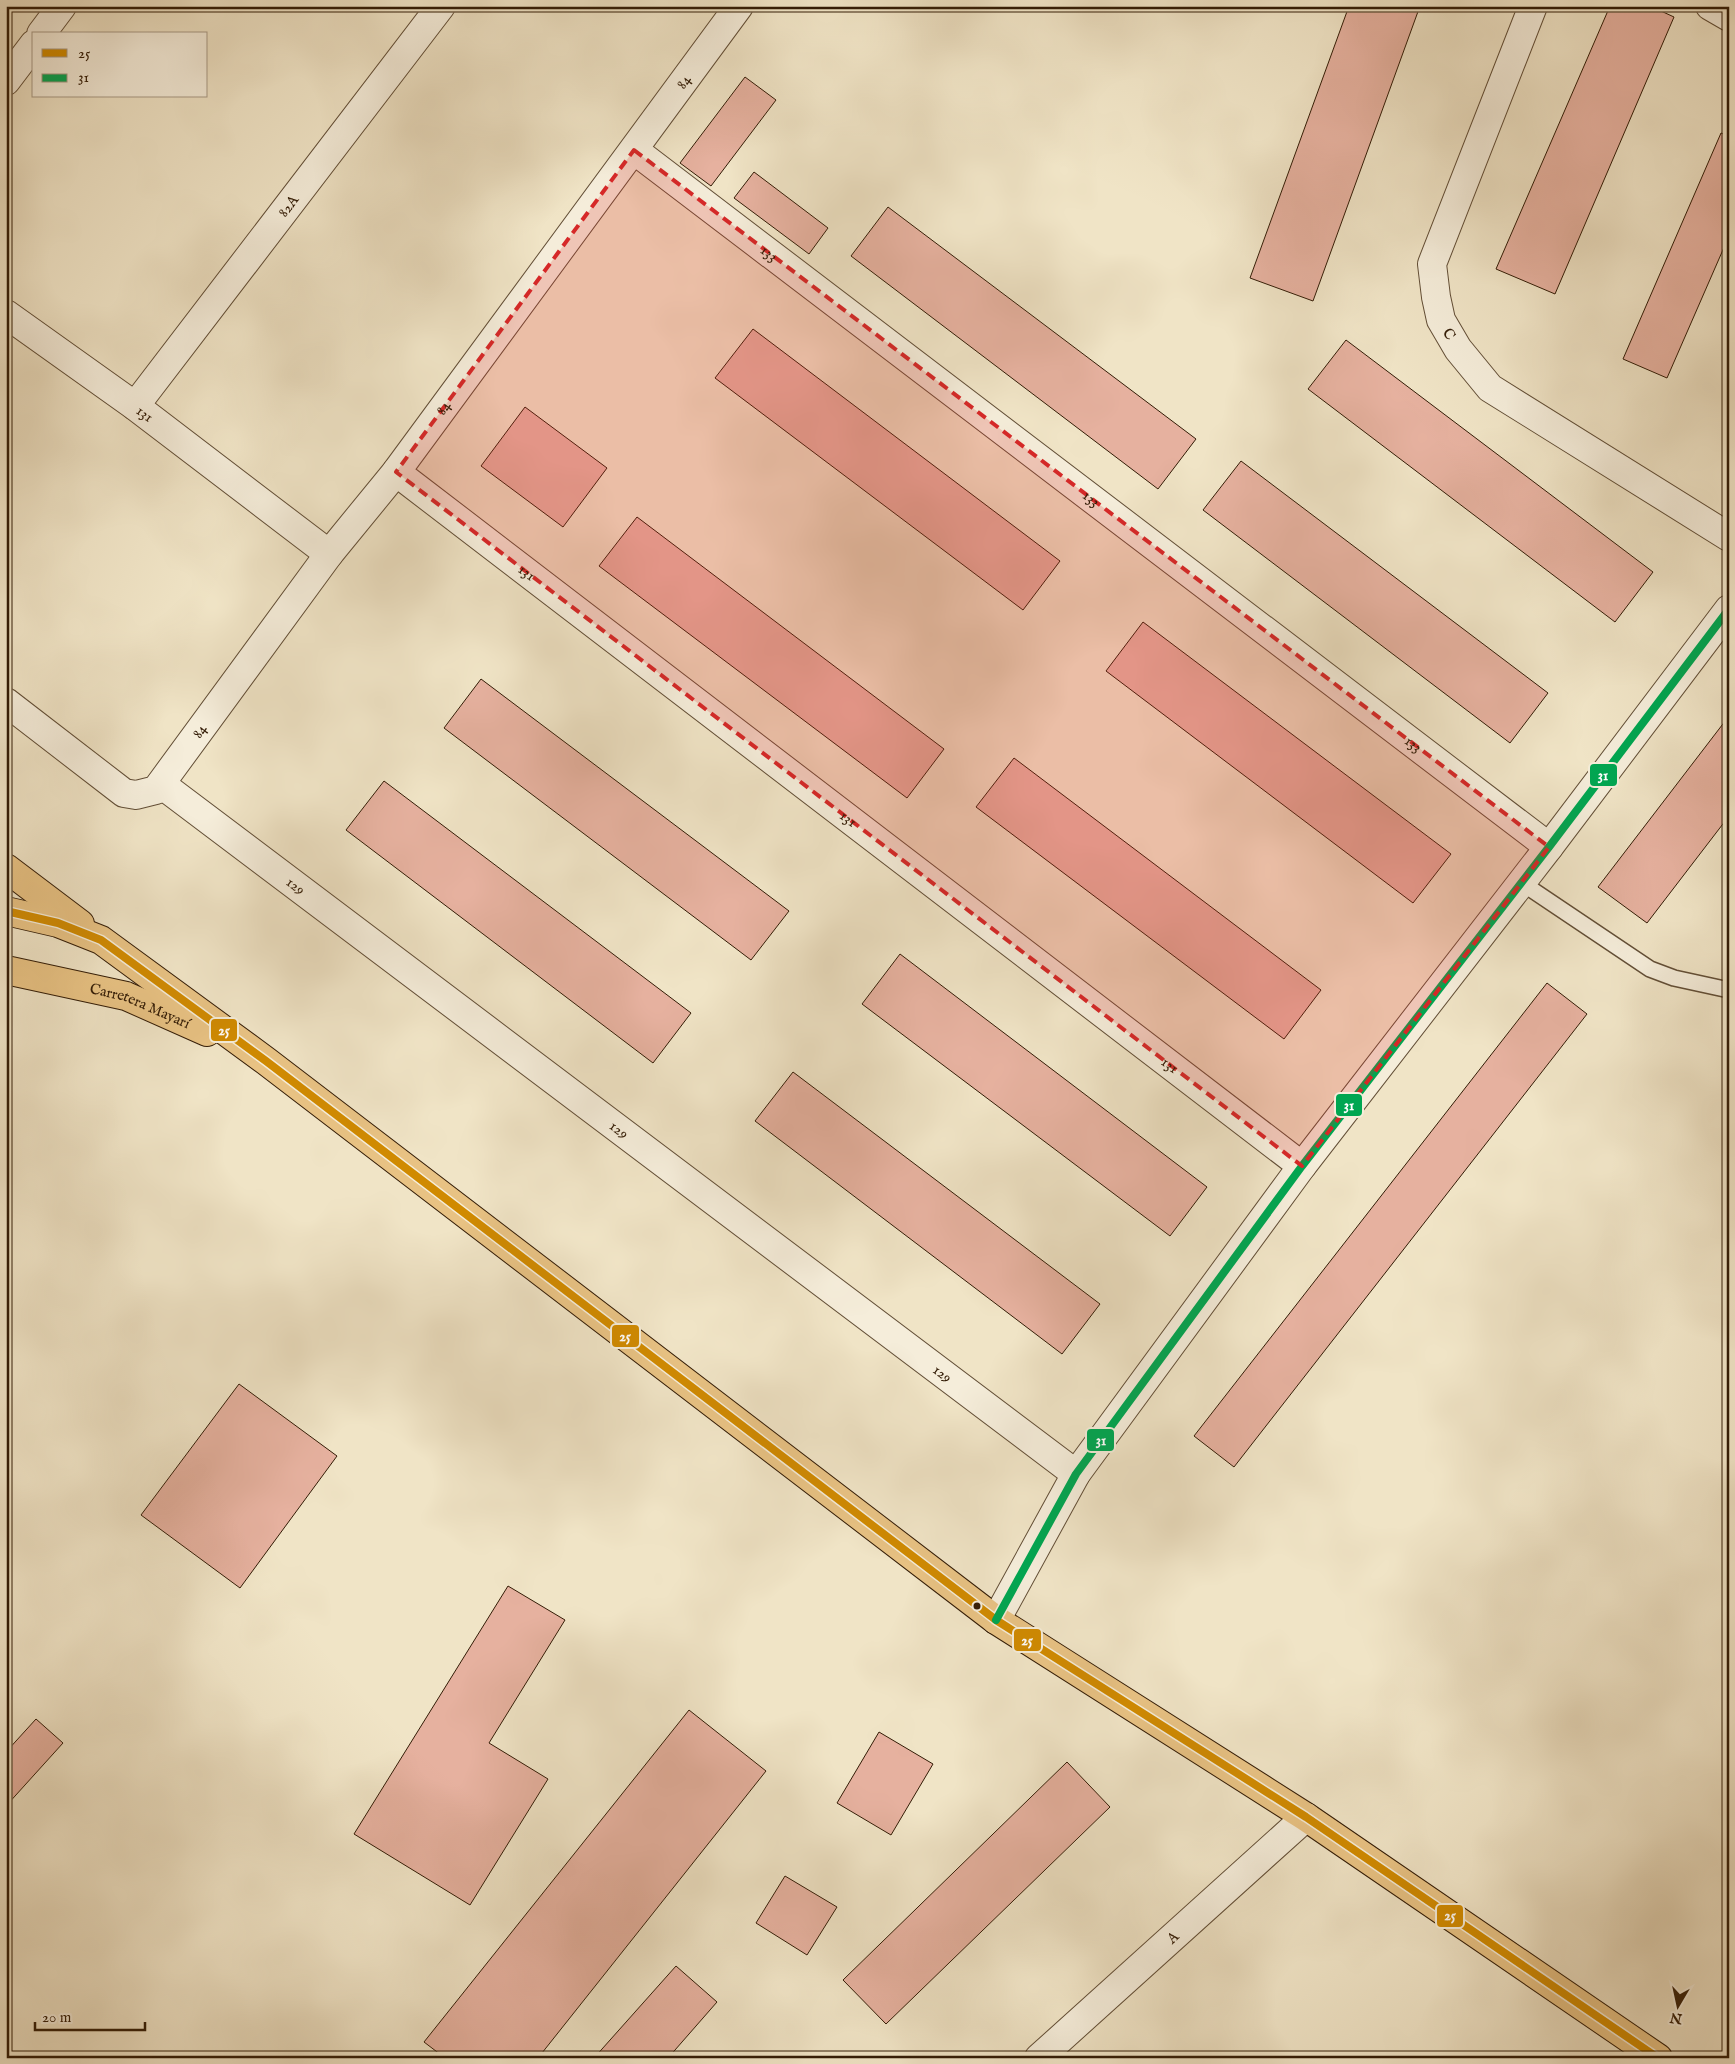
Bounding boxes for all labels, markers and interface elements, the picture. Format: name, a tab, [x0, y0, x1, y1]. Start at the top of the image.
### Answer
legend	[32, 32, 208, 98]
text: 25	[78, 44, 91, 63]
text: 31	[78, 68, 89, 87]
street label: 84	[672, 70, 696, 93]
street label: 82A	[274, 191, 304, 221]
street label: 133	[756, 241, 781, 266]
street label: C	[1438, 325, 1460, 344]
street label: 84	[432, 397, 456, 419]
street label: 131	[132, 401, 157, 427]
street label: 133	[1079, 486, 1104, 511]
street label: 131	[514, 560, 539, 585]
street label: 84	[188, 720, 212, 742]
street label: 133	[1401, 732, 1426, 757]
line badge: 31	[1589, 763, 1618, 787]
text: 31	[1598, 767, 1608, 785]
street label: 131	[836, 806, 861, 832]
street label: 129	[282, 873, 309, 900]
street label: Carretera Mayarí	[88, 979, 194, 1034]
line badge: 25	[210, 1018, 238, 1042]
text: 25	[218, 1022, 230, 1040]
street label: 131	[1157, 1053, 1182, 1078]
line badge: 31	[1335, 1093, 1363, 1117]
text: 31	[1344, 1097, 1354, 1115]
street label: 129	[606, 1117, 632, 1143]
line badge: 25	[611, 1324, 640, 1348]
text: 25	[619, 1328, 631, 1346]
street label: 129	[929, 1360, 956, 1387]
line badge: 31	[1086, 1428, 1115, 1452]
text: 31	[1096, 1432, 1106, 1450]
unlabelled marker	[972, 1601, 982, 1611]
line badge: 25	[1013, 1628, 1042, 1652]
text: 25	[1021, 1632, 1033, 1650]
line badge: 25	[1436, 1904, 1464, 1928]
text: 25	[1444, 1907, 1456, 1925]
street label: A	[1162, 1927, 1184, 1949]
north arrow	[1652, 1982, 1702, 2032]
scale bar	[35, 1999, 145, 2031]
text: 20 m	[42, 2008, 72, 2027]
text: N	[1669, 2008, 1685, 2028]

